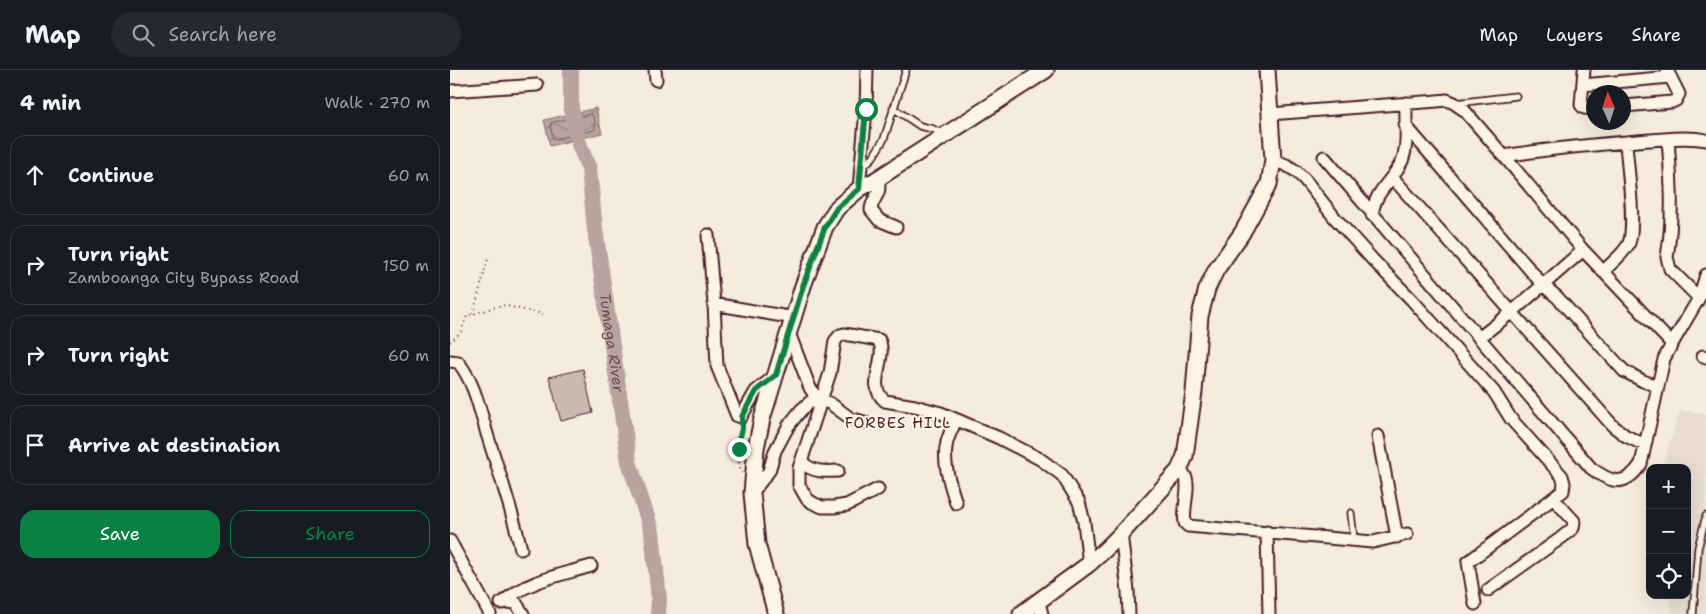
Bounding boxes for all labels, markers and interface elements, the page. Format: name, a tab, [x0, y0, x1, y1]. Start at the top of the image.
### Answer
search box	[111, 12, 461, 57]
text: Map	[25, 19, 81, 51]
icon: search	[129, 21, 157, 49]
text: Search here	[169, 22, 277, 47]
text: Map	[1480, 23, 1518, 47]
text: Layers	[1546, 23, 1603, 47]
text: Share	[1631, 23, 1681, 47]
north arrow	[1586, 85, 1631, 130]
text: 4 min	[20, 89, 81, 117]
text: Walk · 270 m	[325, 92, 430, 113]
route start	[855, 98, 878, 121]
icon: ahead	[21, 161, 49, 189]
text: Continue	[68, 163, 154, 188]
text: 60 m	[388, 165, 429, 186]
text: Turn right	[68, 242, 169, 267]
icon: right	[21, 251, 49, 279]
text: 150 m	[382, 255, 429, 276]
text: Zamboanga City Bypass Road	[68, 267, 299, 288]
water label: Tumaga River	[594, 291, 629, 395]
icon: right	[21, 341, 49, 369]
text: Turn right	[68, 343, 169, 368]
text: 60 m	[388, 345, 429, 366]
district label: FORBES HILL	[845, 413, 951, 433]
icon: arrive	[21, 431, 49, 459]
text: Arrive at destination	[68, 433, 280, 458]
route end	[728, 438, 751, 461]
map controls	[1646, 464, 1691, 599]
button: +	[1646, 464, 1691, 509]
button: −	[1646, 509, 1691, 554]
button: Save	[20, 510, 220, 558]
button: Share	[230, 510, 430, 558]
button: locate	[1646, 554, 1691, 599]

